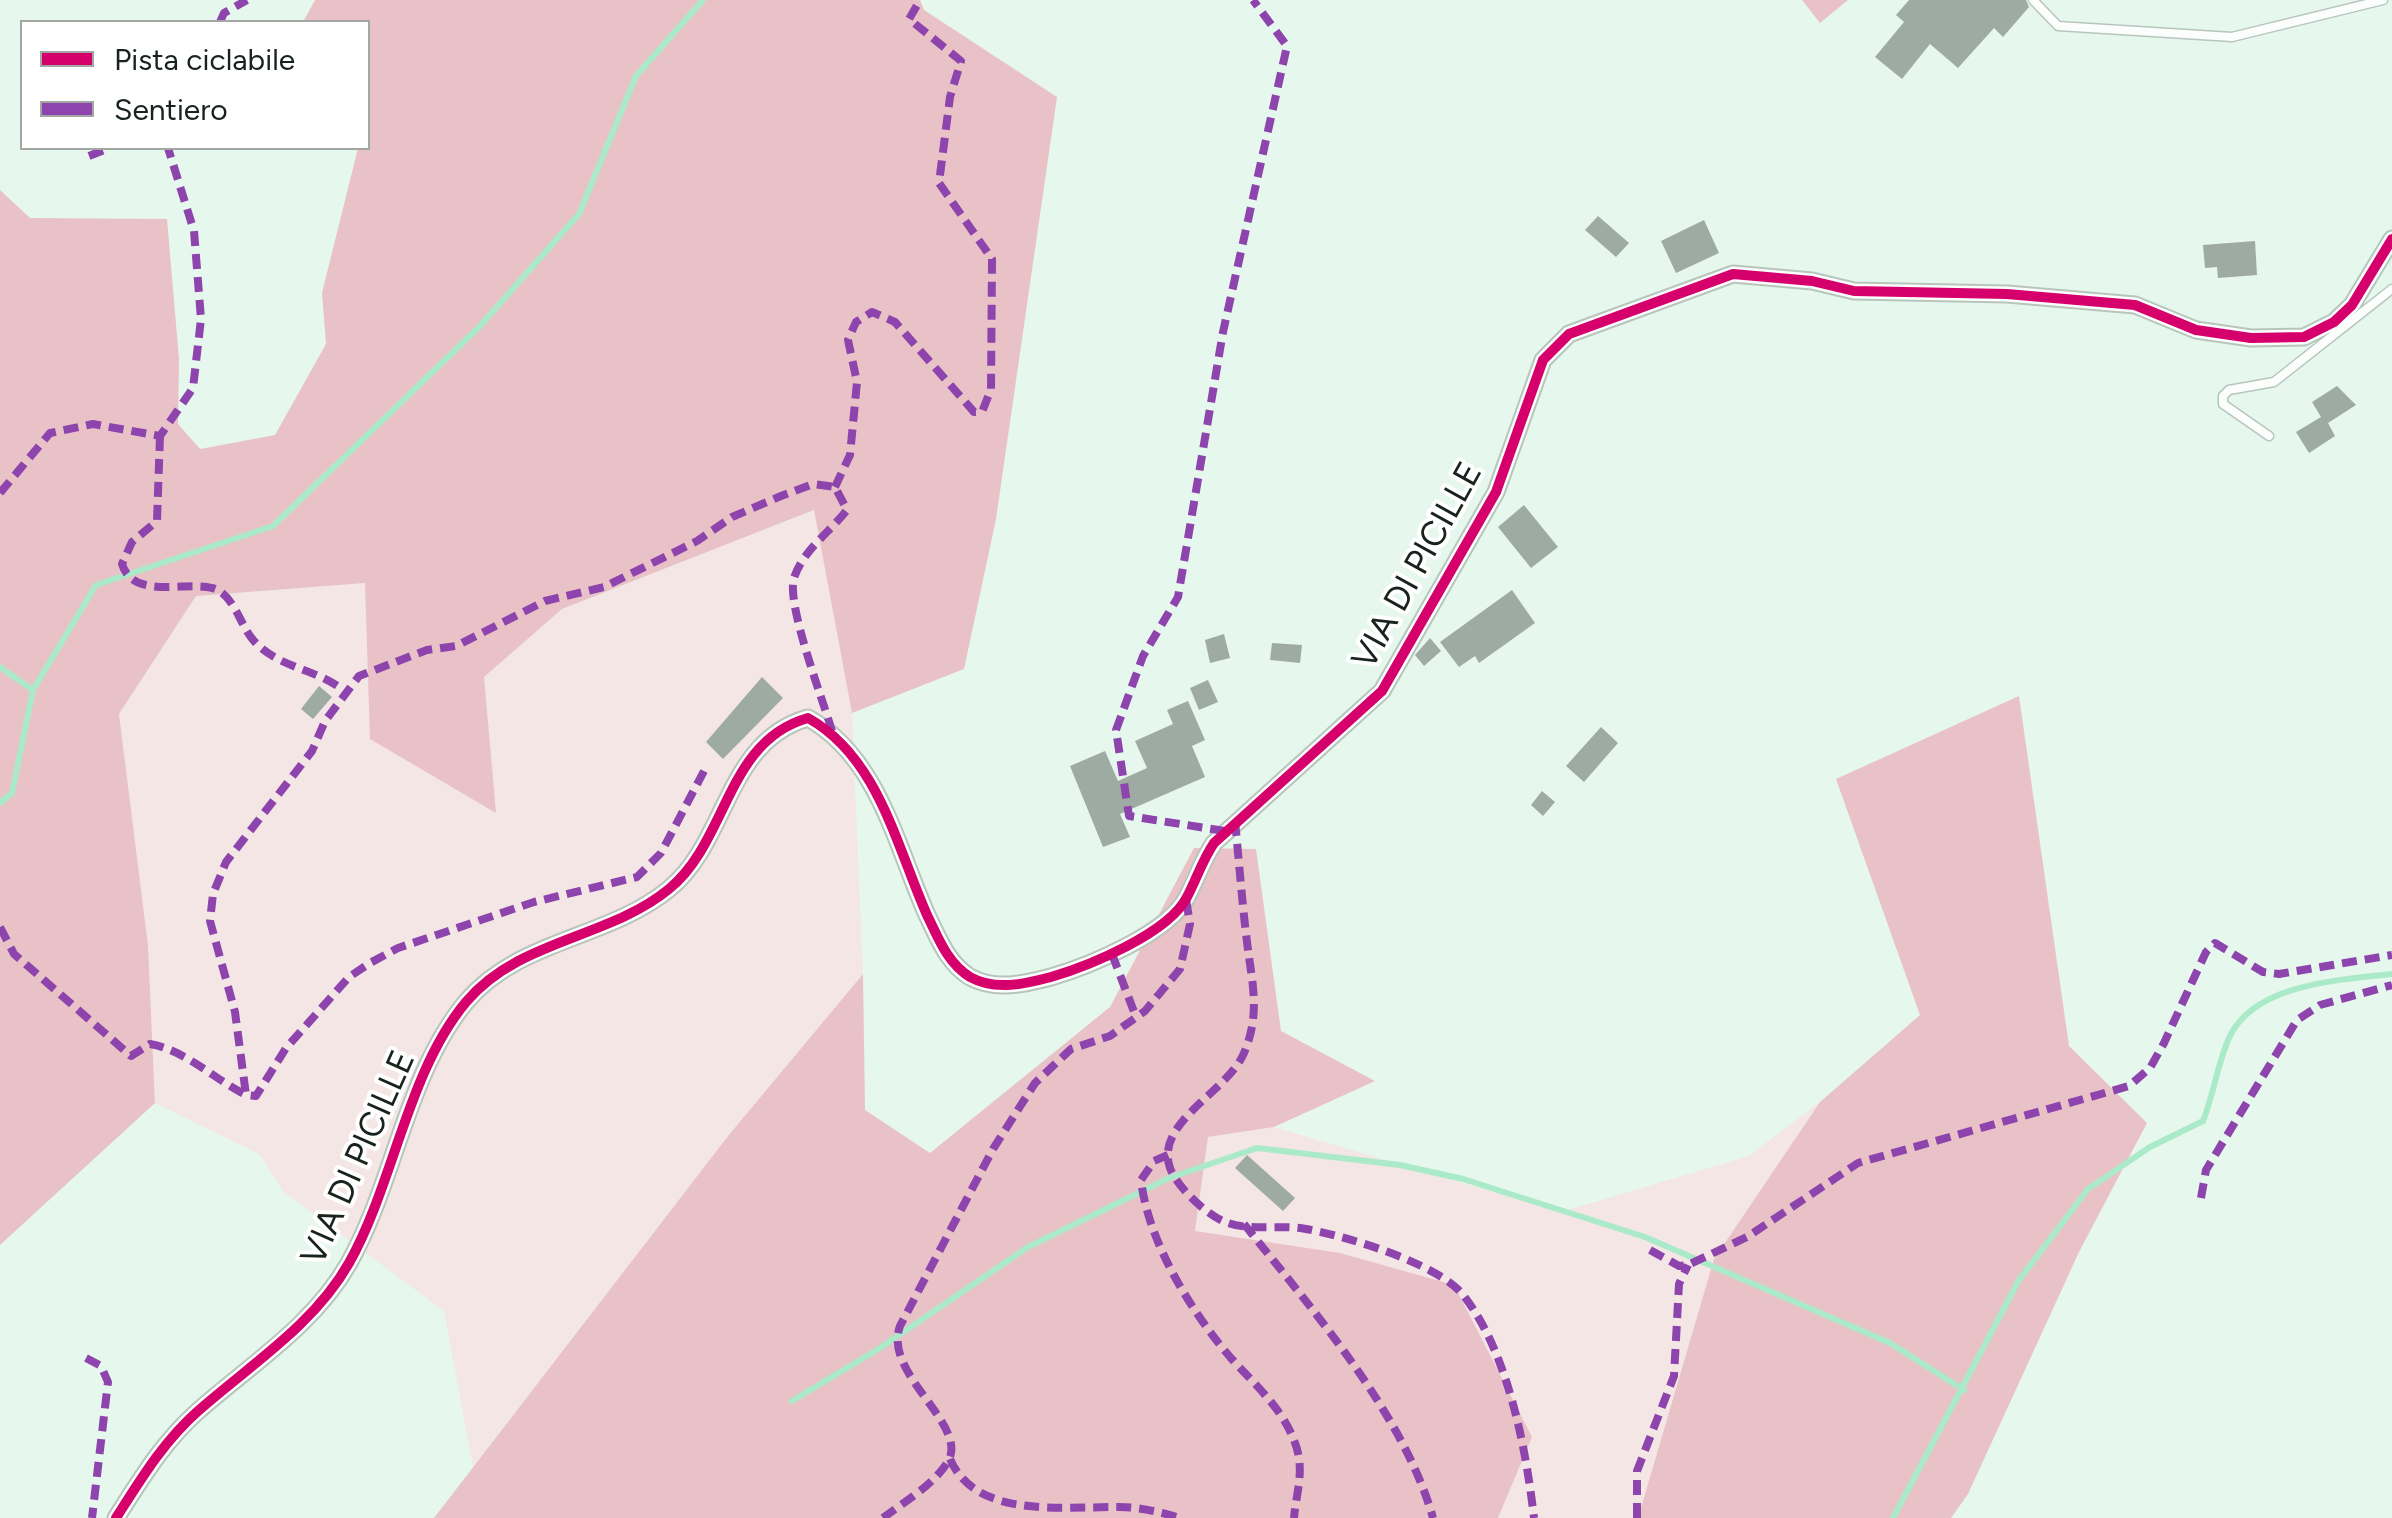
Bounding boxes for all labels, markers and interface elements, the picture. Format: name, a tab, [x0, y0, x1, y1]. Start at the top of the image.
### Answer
legend	[20, 20, 370, 150]
text: Pista ciclabile	[114, 41, 295, 78]
text: Sentiero	[114, 91, 228, 128]
street label: VIA DI PICILLE	[1344, 455, 1492, 677]
street label: VIA DI PICILLE	[293, 1044, 425, 1272]

